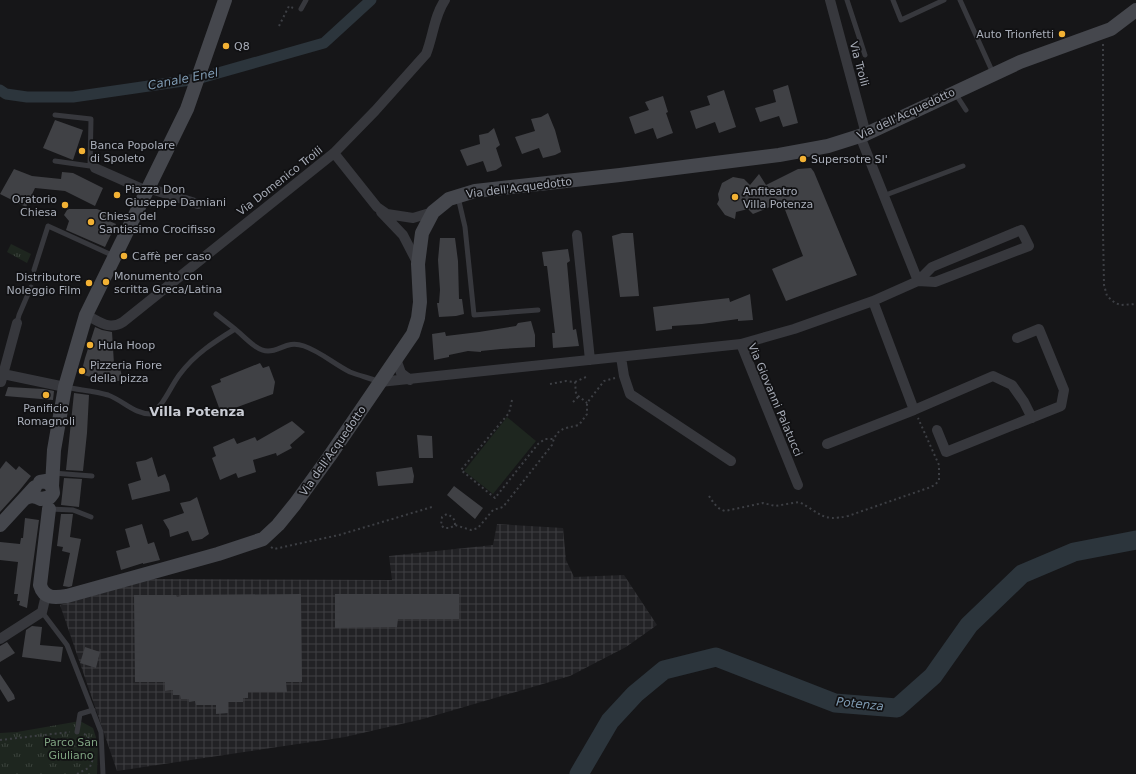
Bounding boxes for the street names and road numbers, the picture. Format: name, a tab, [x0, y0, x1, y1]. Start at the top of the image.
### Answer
street label: Via Troili	[847, 40, 871, 88]
street label: Via dell'Acquedotto	[855, 85, 957, 142]
street label: Via Domenico Troili	[235, 144, 325, 218]
street label: Via dell'Acquedotto	[465, 175, 573, 201]
street label: Via Giovanni Palatucci	[745, 341, 805, 459]
street label: Via dell'Acquedotto	[297, 403, 369, 498]

